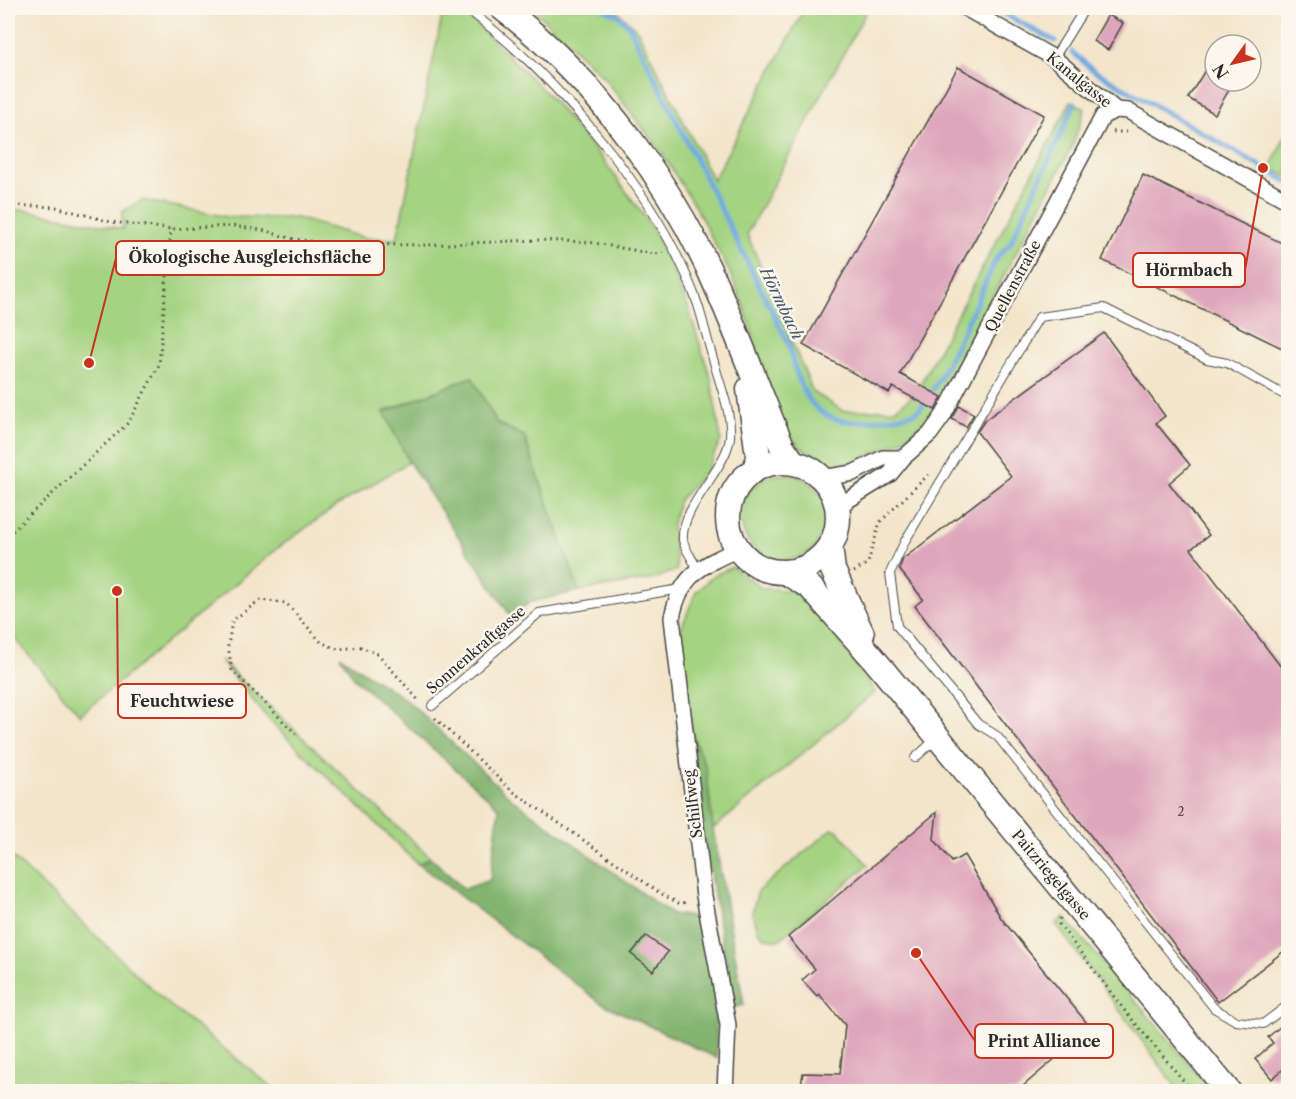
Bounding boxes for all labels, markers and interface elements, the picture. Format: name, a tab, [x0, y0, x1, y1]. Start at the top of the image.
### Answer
north arrow	[1203, 33, 1263, 93]
street label: Kanalgasse	[1043, 48, 1116, 112]
text: N	[1208, 60, 1233, 83]
street label: Quellenstraße	[980, 236, 1045, 335]
callout: Ökologische Ausgleichsfläche	[116, 241, 384, 275]
text: Ökologische Ausgleichsfläche	[129, 246, 372, 267]
callout: Hörmbach	[1133, 253, 1245, 287]
text: Hörmbach	[1145, 260, 1233, 280]
water label: Hörmbach	[755, 262, 808, 343]
street label: Sonnenkraftgasse	[422, 601, 529, 698]
callout: Feuchtwiese	[118, 684, 246, 718]
text: Feuchtwiese	[130, 691, 234, 711]
street label: Schilfweg	[679, 769, 706, 839]
house number: 2	[1178, 804, 1185, 819]
street label: Paitzriegelgasse	[1008, 826, 1095, 924]
callout: Print Alliance	[975, 1024, 1113, 1058]
text: Print Alliance	[987, 1031, 1101, 1051]

